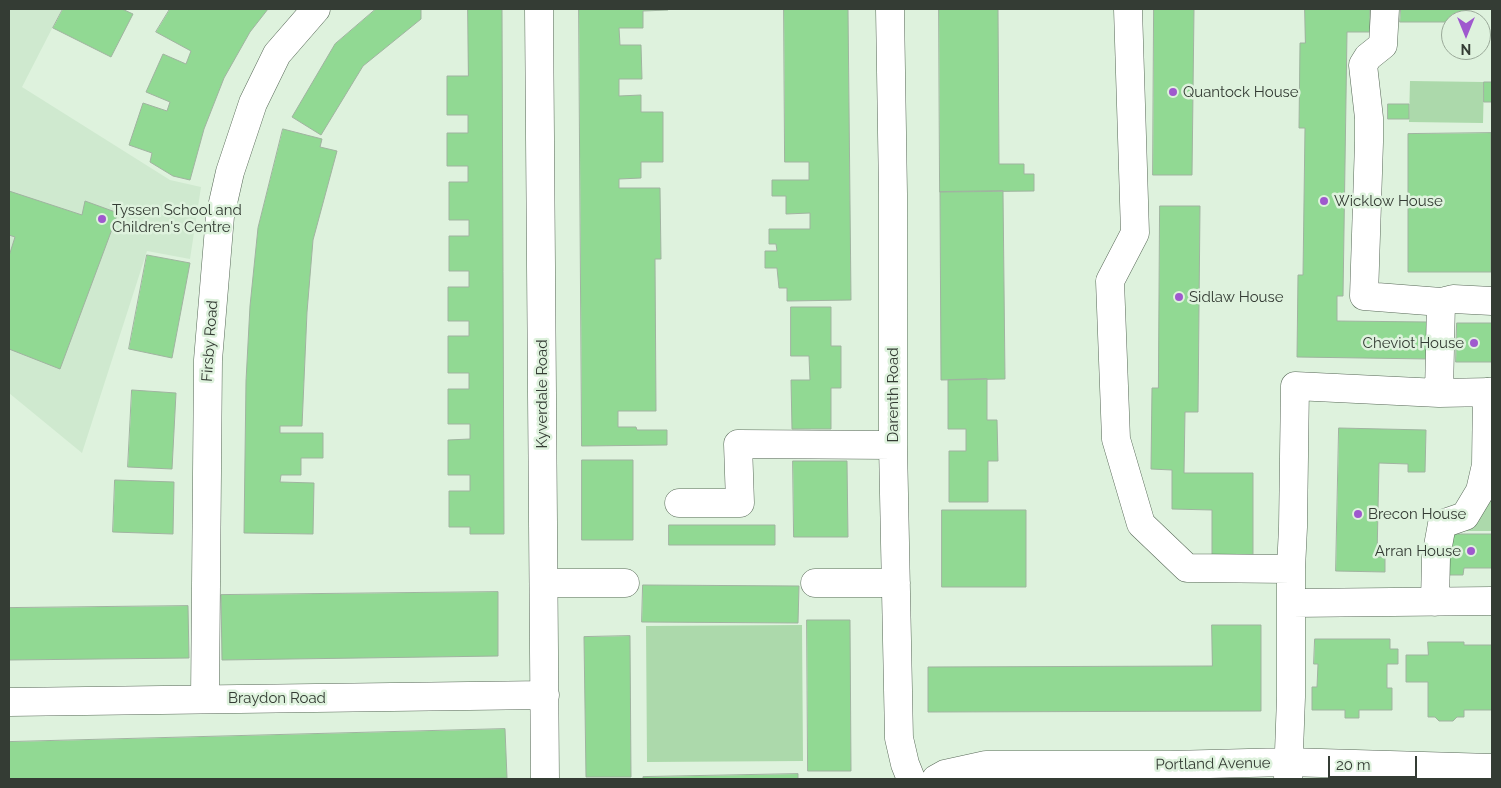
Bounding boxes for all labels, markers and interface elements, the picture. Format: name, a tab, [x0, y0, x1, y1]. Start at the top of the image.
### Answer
north arrow	[1441, 10, 1491, 60]
text: N	[1461, 41, 1471, 57]
place label: Quantock House	[1183, 83, 1299, 101]
marker: Quantock House	[1167, 86, 1179, 98]
place label: Wicklow House	[1334, 192, 1443, 210]
marker: Wicklow House	[1318, 195, 1330, 207]
place label: Tyssen School and Children's Centre	[112, 201, 242, 236]
marker: Tyssen School and Children's Centre	[96, 213, 108, 225]
place label: Sidlaw House	[1189, 288, 1284, 306]
marker: Sidlaw House	[1173, 291, 1185, 303]
street label: Firsby Road	[198, 300, 222, 382]
place label: Cheviot House	[1363, 334, 1464, 352]
marker: Cheviot House	[1468, 337, 1480, 349]
street label: Kyverdale Road	[533, 339, 551, 449]
street label: Darenth Road	[884, 348, 902, 442]
place label: Brecon House	[1368, 505, 1466, 523]
marker: Brecon House	[1352, 508, 1364, 520]
place label: Arran House	[1375, 542, 1461, 560]
marker: Arran House	[1465, 545, 1477, 557]
street label: Braydon Road	[228, 689, 326, 707]
scale bar	[1331, 746, 1420, 778]
street label: Portland Avenue	[1155, 754, 1271, 774]
text: 20 m	[1336, 756, 1371, 774]

